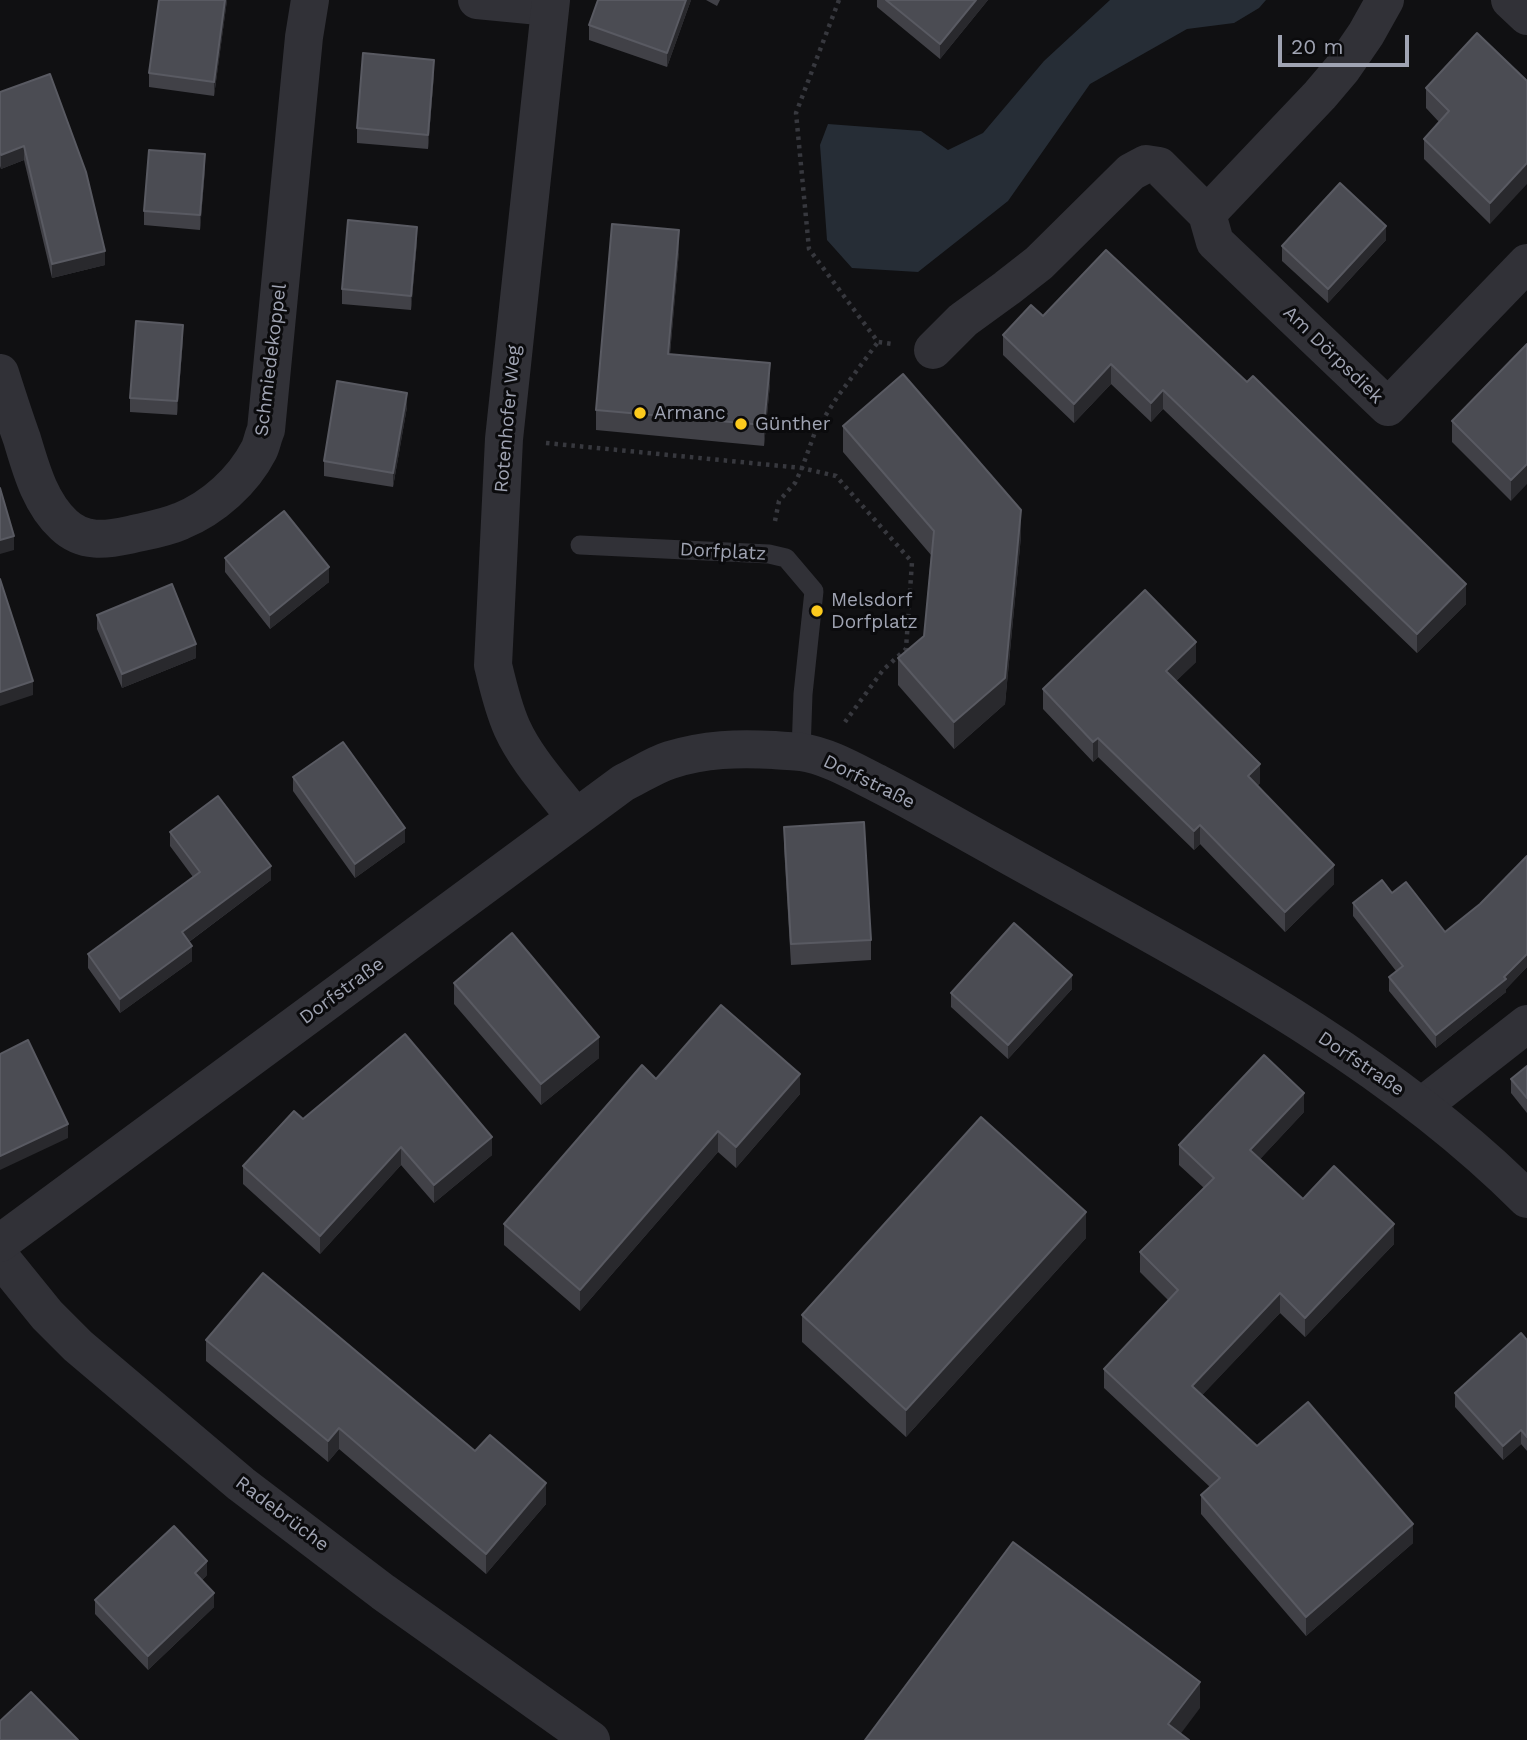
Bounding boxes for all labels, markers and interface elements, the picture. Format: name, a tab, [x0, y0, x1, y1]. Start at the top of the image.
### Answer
scale bar	[1282, 21, 1413, 65]
text: 20 m	[1291, 34, 1343, 59]
street label: Schmiedekoppel	[250, 282, 292, 438]
street label: Am Dörpsdiek	[1278, 301, 1388, 409]
street label: Rotenhofer Weg	[490, 344, 526, 494]
place label: Armanc	[654, 402, 726, 424]
marker: Armanc	[632, 405, 648, 421]
place label: Günther	[755, 413, 831, 435]
marker: Günther	[733, 416, 749, 432]
street label: Dorfplatz	[679, 538, 767, 566]
place label: Melsdorf Dorfplatz	[831, 589, 918, 633]
marker: Melsdorf Dorfplatz	[809, 603, 825, 619]
street label: Dorfstraße	[819, 750, 919, 814]
street label: Dorfstraße	[295, 953, 389, 1029]
street label: Dorfstraße	[1313, 1027, 1409, 1101]
street label: Radebrüche	[231, 1471, 333, 1557]

